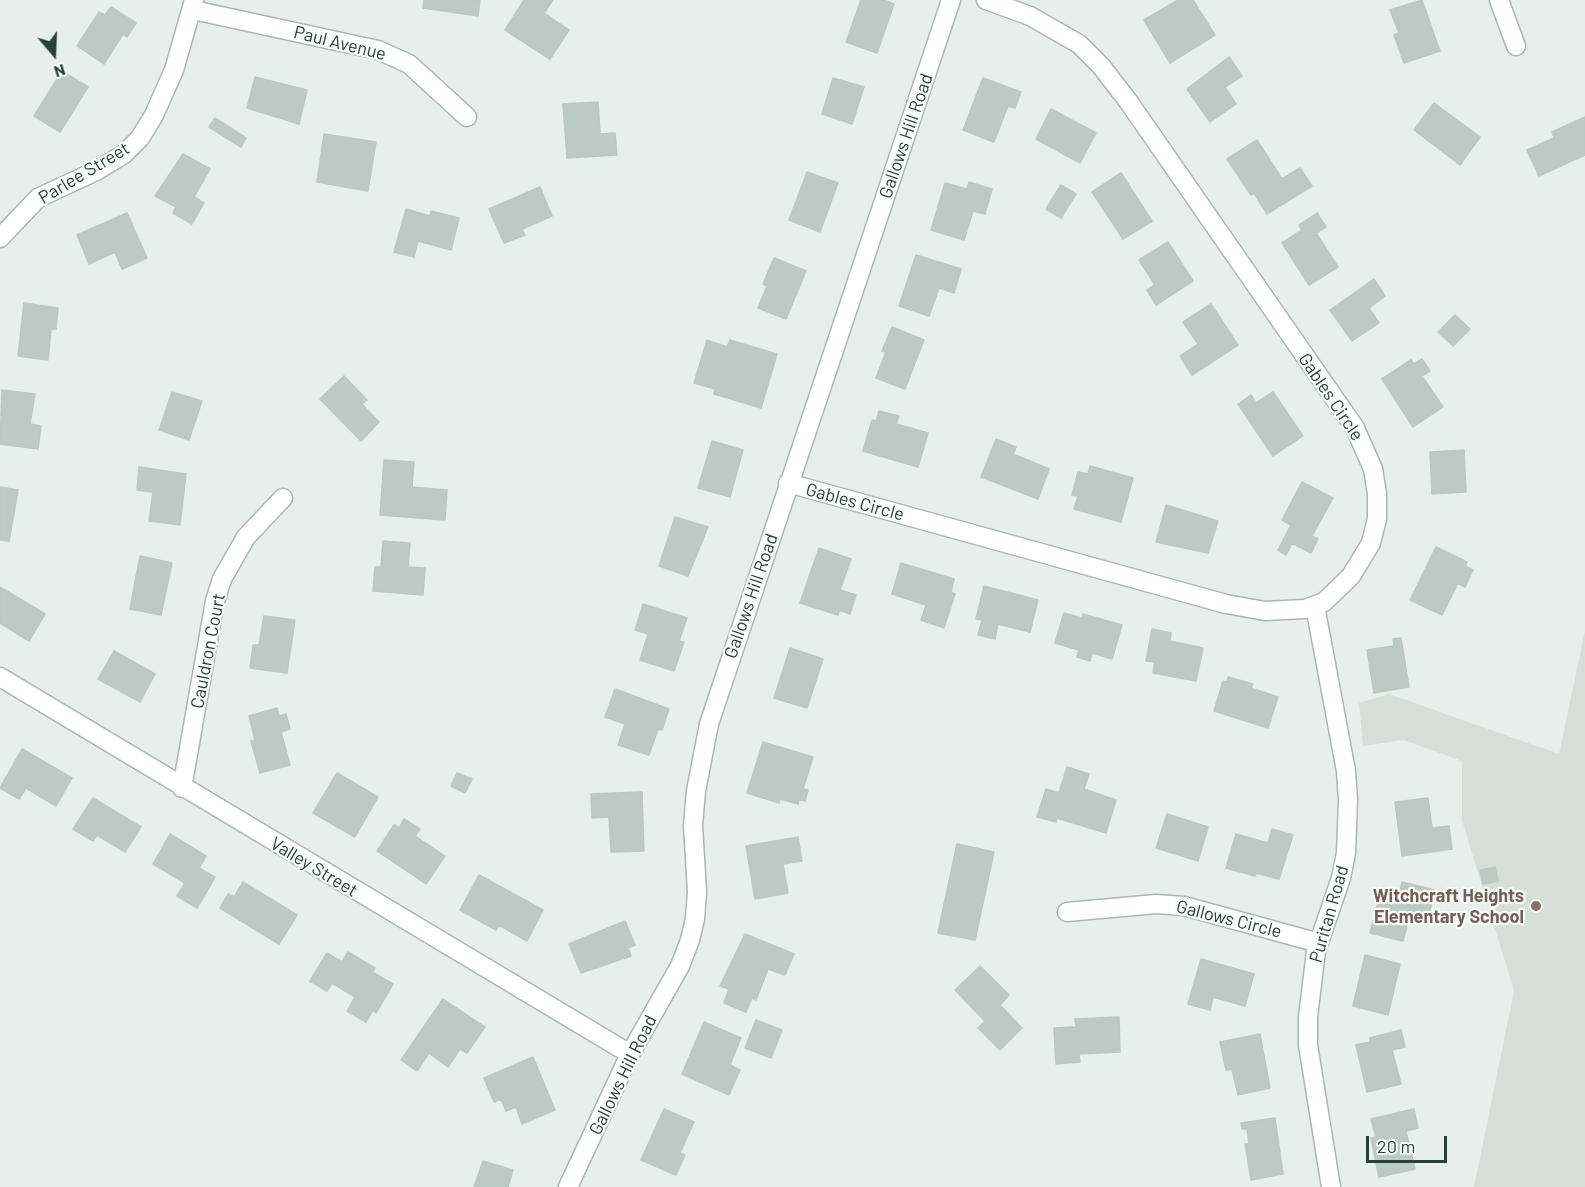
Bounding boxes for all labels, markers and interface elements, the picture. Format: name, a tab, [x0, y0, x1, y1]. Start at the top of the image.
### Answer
street label: Paul Avenue	[292, 21, 388, 65]
north arrow	[24, 24, 84, 84]
text: N	[52, 61, 68, 82]
street label: Gallows Hill Road	[875, 71, 937, 201]
street label: Parlee Street	[35, 137, 133, 209]
street label: Gables Circle	[1294, 349, 1368, 445]
street label: Gables Circle	[804, 479, 906, 525]
street label: Gallows Hill Road	[720, 531, 782, 661]
street label: Cauldron Court	[186, 592, 230, 710]
street label: Valley Street	[267, 833, 361, 901]
street label: Puritan Road	[1305, 863, 1353, 965]
place label: Witchcraft Heights Elementary School	[1373, 885, 1524, 928]
street label: Gallows Circle	[1174, 896, 1284, 942]
marker: Witchcraft Heights Elementary School	[1529, 899, 1543, 913]
street label: Gallows Hill Road	[585, 1012, 661, 1138]
scale bar	[1369, 1124, 1450, 1162]
text: 20 m	[1377, 1135, 1415, 1157]

